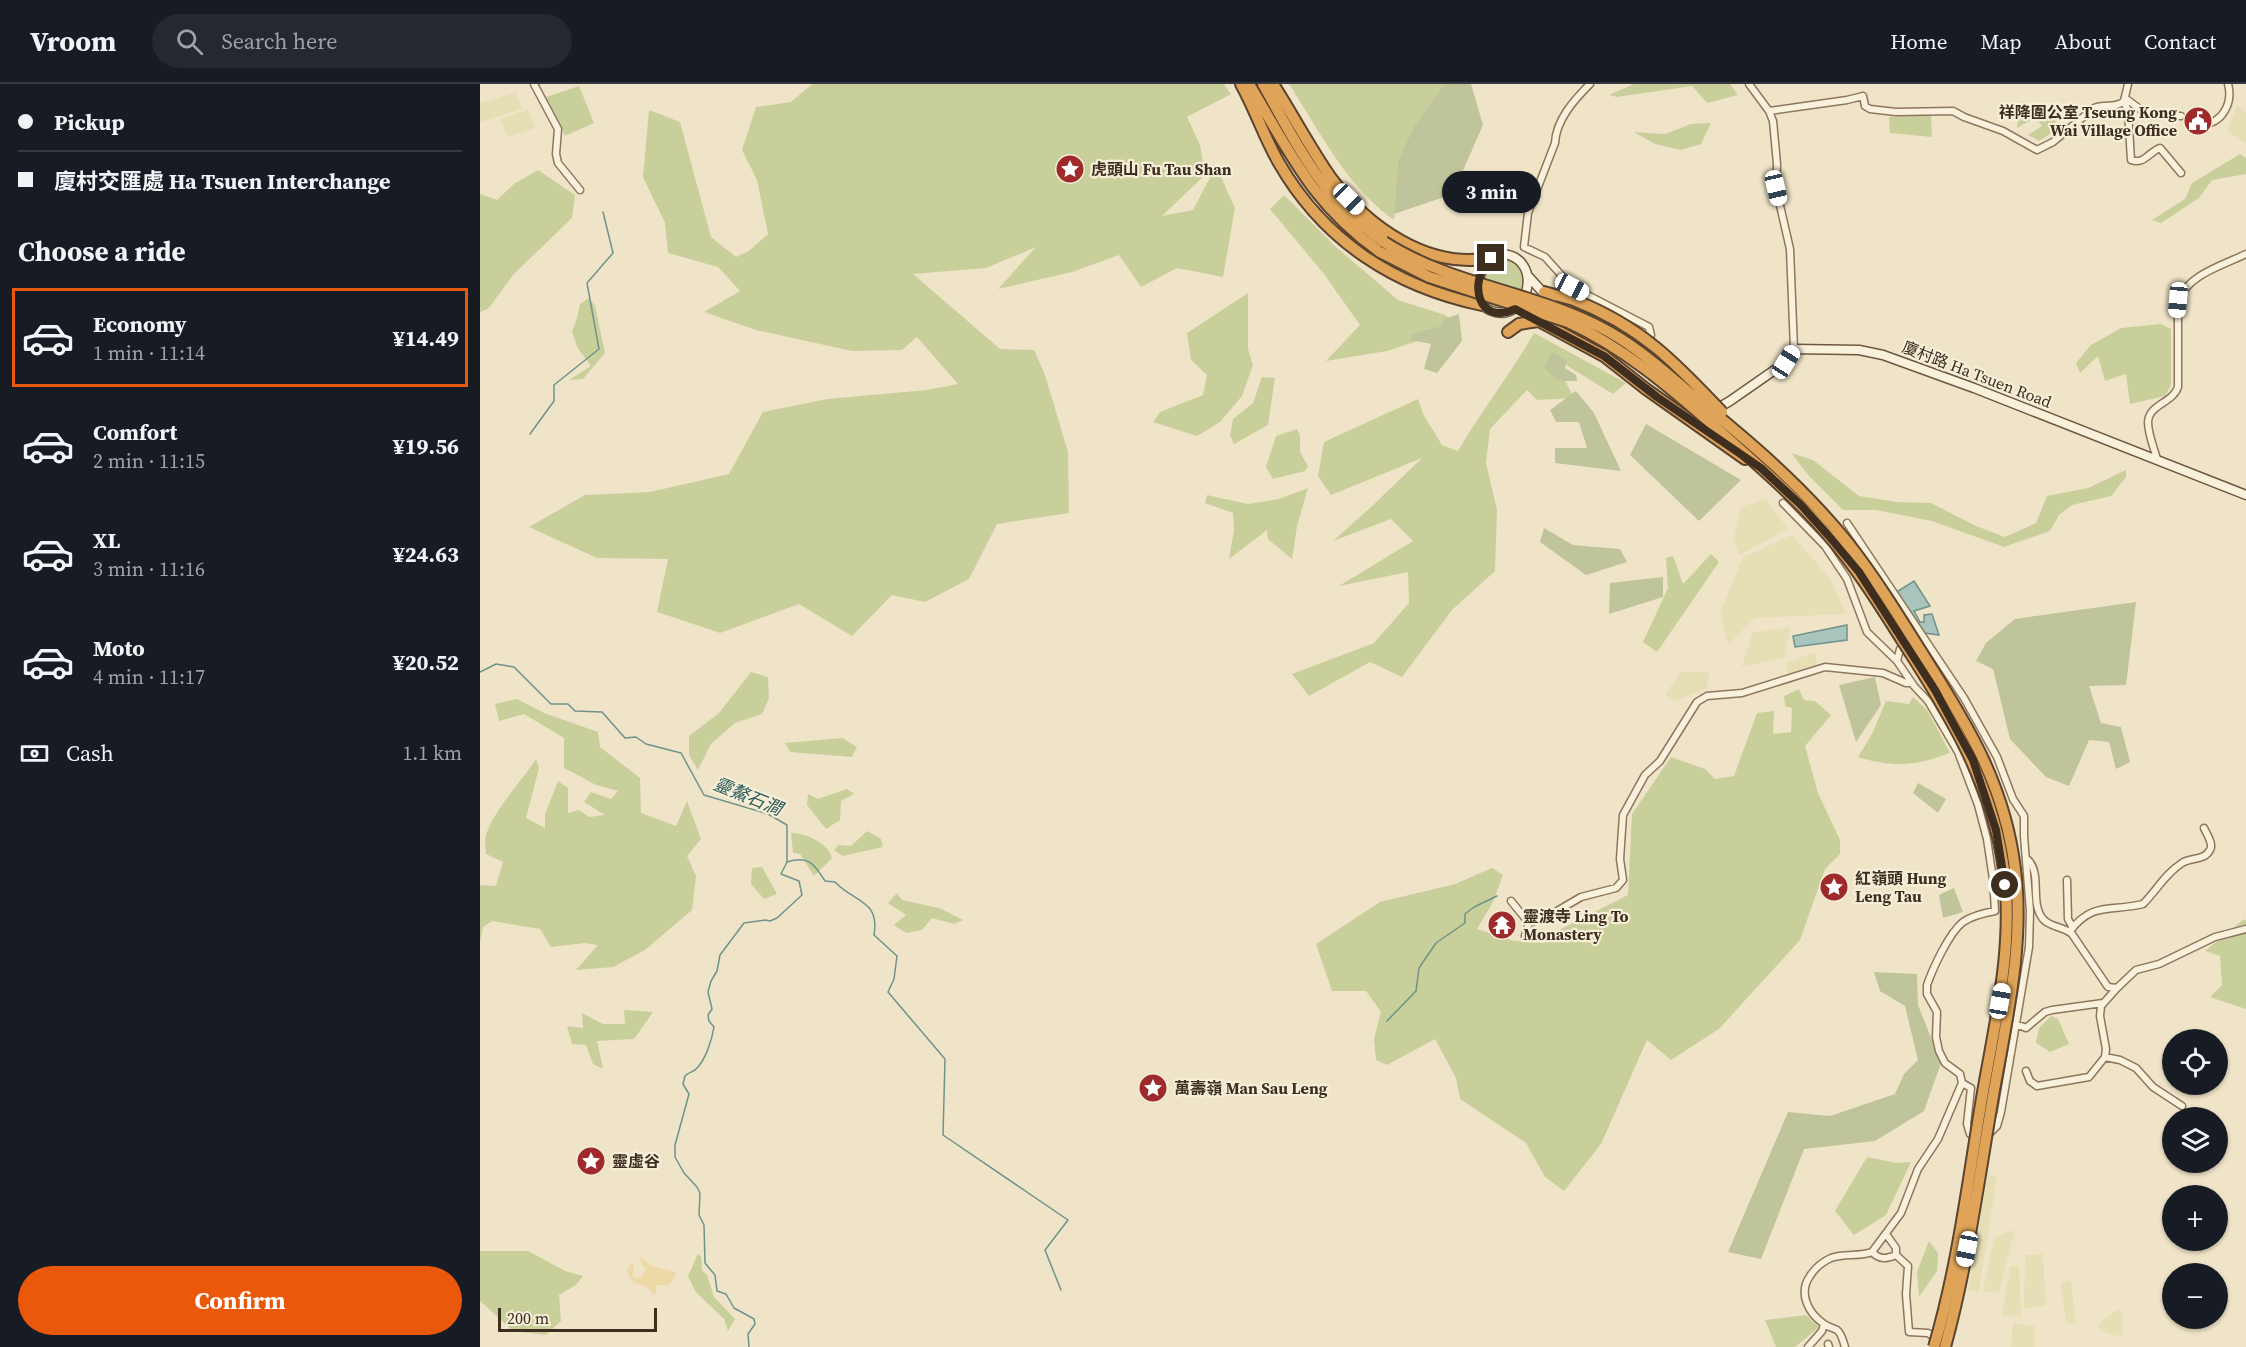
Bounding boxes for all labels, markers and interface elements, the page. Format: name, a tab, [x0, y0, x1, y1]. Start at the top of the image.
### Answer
search box	[152, 14, 572, 68]
text: Vroom	[30, 22, 116, 60]
icon: search	[173, 25, 206, 58]
text: Search here	[221, 26, 337, 56]
text: Home	[1890, 27, 1948, 56]
text: Map	[1981, 27, 2022, 56]
text: About	[2055, 27, 2111, 56]
text: Contact	[2144, 27, 2216, 56]
place label: 祥降圍公室 Tseung Kong Wai Village Office	[1999, 101, 2177, 141]
public building icon: 祥降圍公室 Tseung Kong Wai Village Office	[2182, 105, 2214, 137]
text: Pickup	[54, 107, 125, 137]
place icon: 虎頭山 Fu Tau Shan	[1054, 153, 1086, 185]
place label: 虎頭山 Fu Tau Shan	[1091, 158, 1232, 180]
text: 廈村交匯處 Ha Tsuen Interchange	[54, 166, 391, 196]
car	[1763, 168, 1789, 208]
callout: 3 min	[1442, 171, 1540, 213]
text: 3 min	[1466, 178, 1517, 206]
car	[1330, 180, 1368, 218]
text: Choose a ride	[18, 233, 186, 270]
route end	[1477, 244, 1504, 271]
car	[1552, 271, 1592, 303]
car	[2167, 281, 2189, 319]
text: Economy	[93, 309, 187, 339]
icon: car	[21, 311, 75, 365]
text: ¥14.49	[393, 323, 459, 353]
street label: 廈村路 Ha Tsuen Road	[1899, 335, 2055, 413]
text: 1 min · 11:14	[93, 339, 205, 367]
car	[1769, 342, 1803, 382]
text: Comfort	[93, 417, 177, 447]
icon: car	[21, 419, 75, 473]
text: ¥19.56	[393, 431, 459, 461]
text: 2 min · 11:15	[93, 447, 205, 475]
text: XL	[93, 525, 120, 555]
icon: car	[21, 527, 75, 581]
text: ¥24.63	[393, 539, 459, 569]
text: 3 min · 11:16	[93, 555, 205, 583]
text: Moto	[93, 633, 145, 663]
icon: car	[21, 635, 75, 689]
text: ¥20.52	[393, 647, 459, 677]
text: 4 min · 11:17	[93, 663, 205, 691]
icon: cash	[18, 737, 51, 770]
text: Cash	[66, 738, 114, 768]
text: 1.1 km	[402, 739, 462, 767]
water label: 靈鰲石澗	[710, 771, 789, 822]
place label: 紅嶺頭 Hung Leng Tau	[1855, 867, 1947, 907]
place icon: 紅嶺頭 Hung Leng Tau	[1818, 871, 1850, 903]
route start	[1991, 871, 2018, 898]
place label: 靈渡寺 Ling To Monastery	[1523, 905, 1629, 945]
temple icon: 靈渡寺 Ling To Monastery	[1486, 909, 1518, 941]
car	[1988, 982, 2012, 1020]
map controls	[2162, 1029, 2228, 1329]
button: locate	[2162, 1029, 2228, 1095]
place icon: 萬壽嶺 Man Sau Leng	[1137, 1072, 1169, 1104]
place label: 萬壽嶺 Man Sau Leng	[1174, 1077, 1328, 1099]
button: layers	[2162, 1107, 2228, 1173]
place icon: 靈虛谷	[575, 1145, 607, 1177]
place label: 靈虛谷	[612, 1150, 660, 1172]
button: +	[2162, 1185, 2228, 1251]
car	[1955, 1230, 1979, 1268]
button: −	[2162, 1263, 2228, 1329]
button: Confirm	[18, 1266, 462, 1335]
scale bar	[498, 1305, 657, 1332]
text: 200 m	[507, 1307, 549, 1329]

